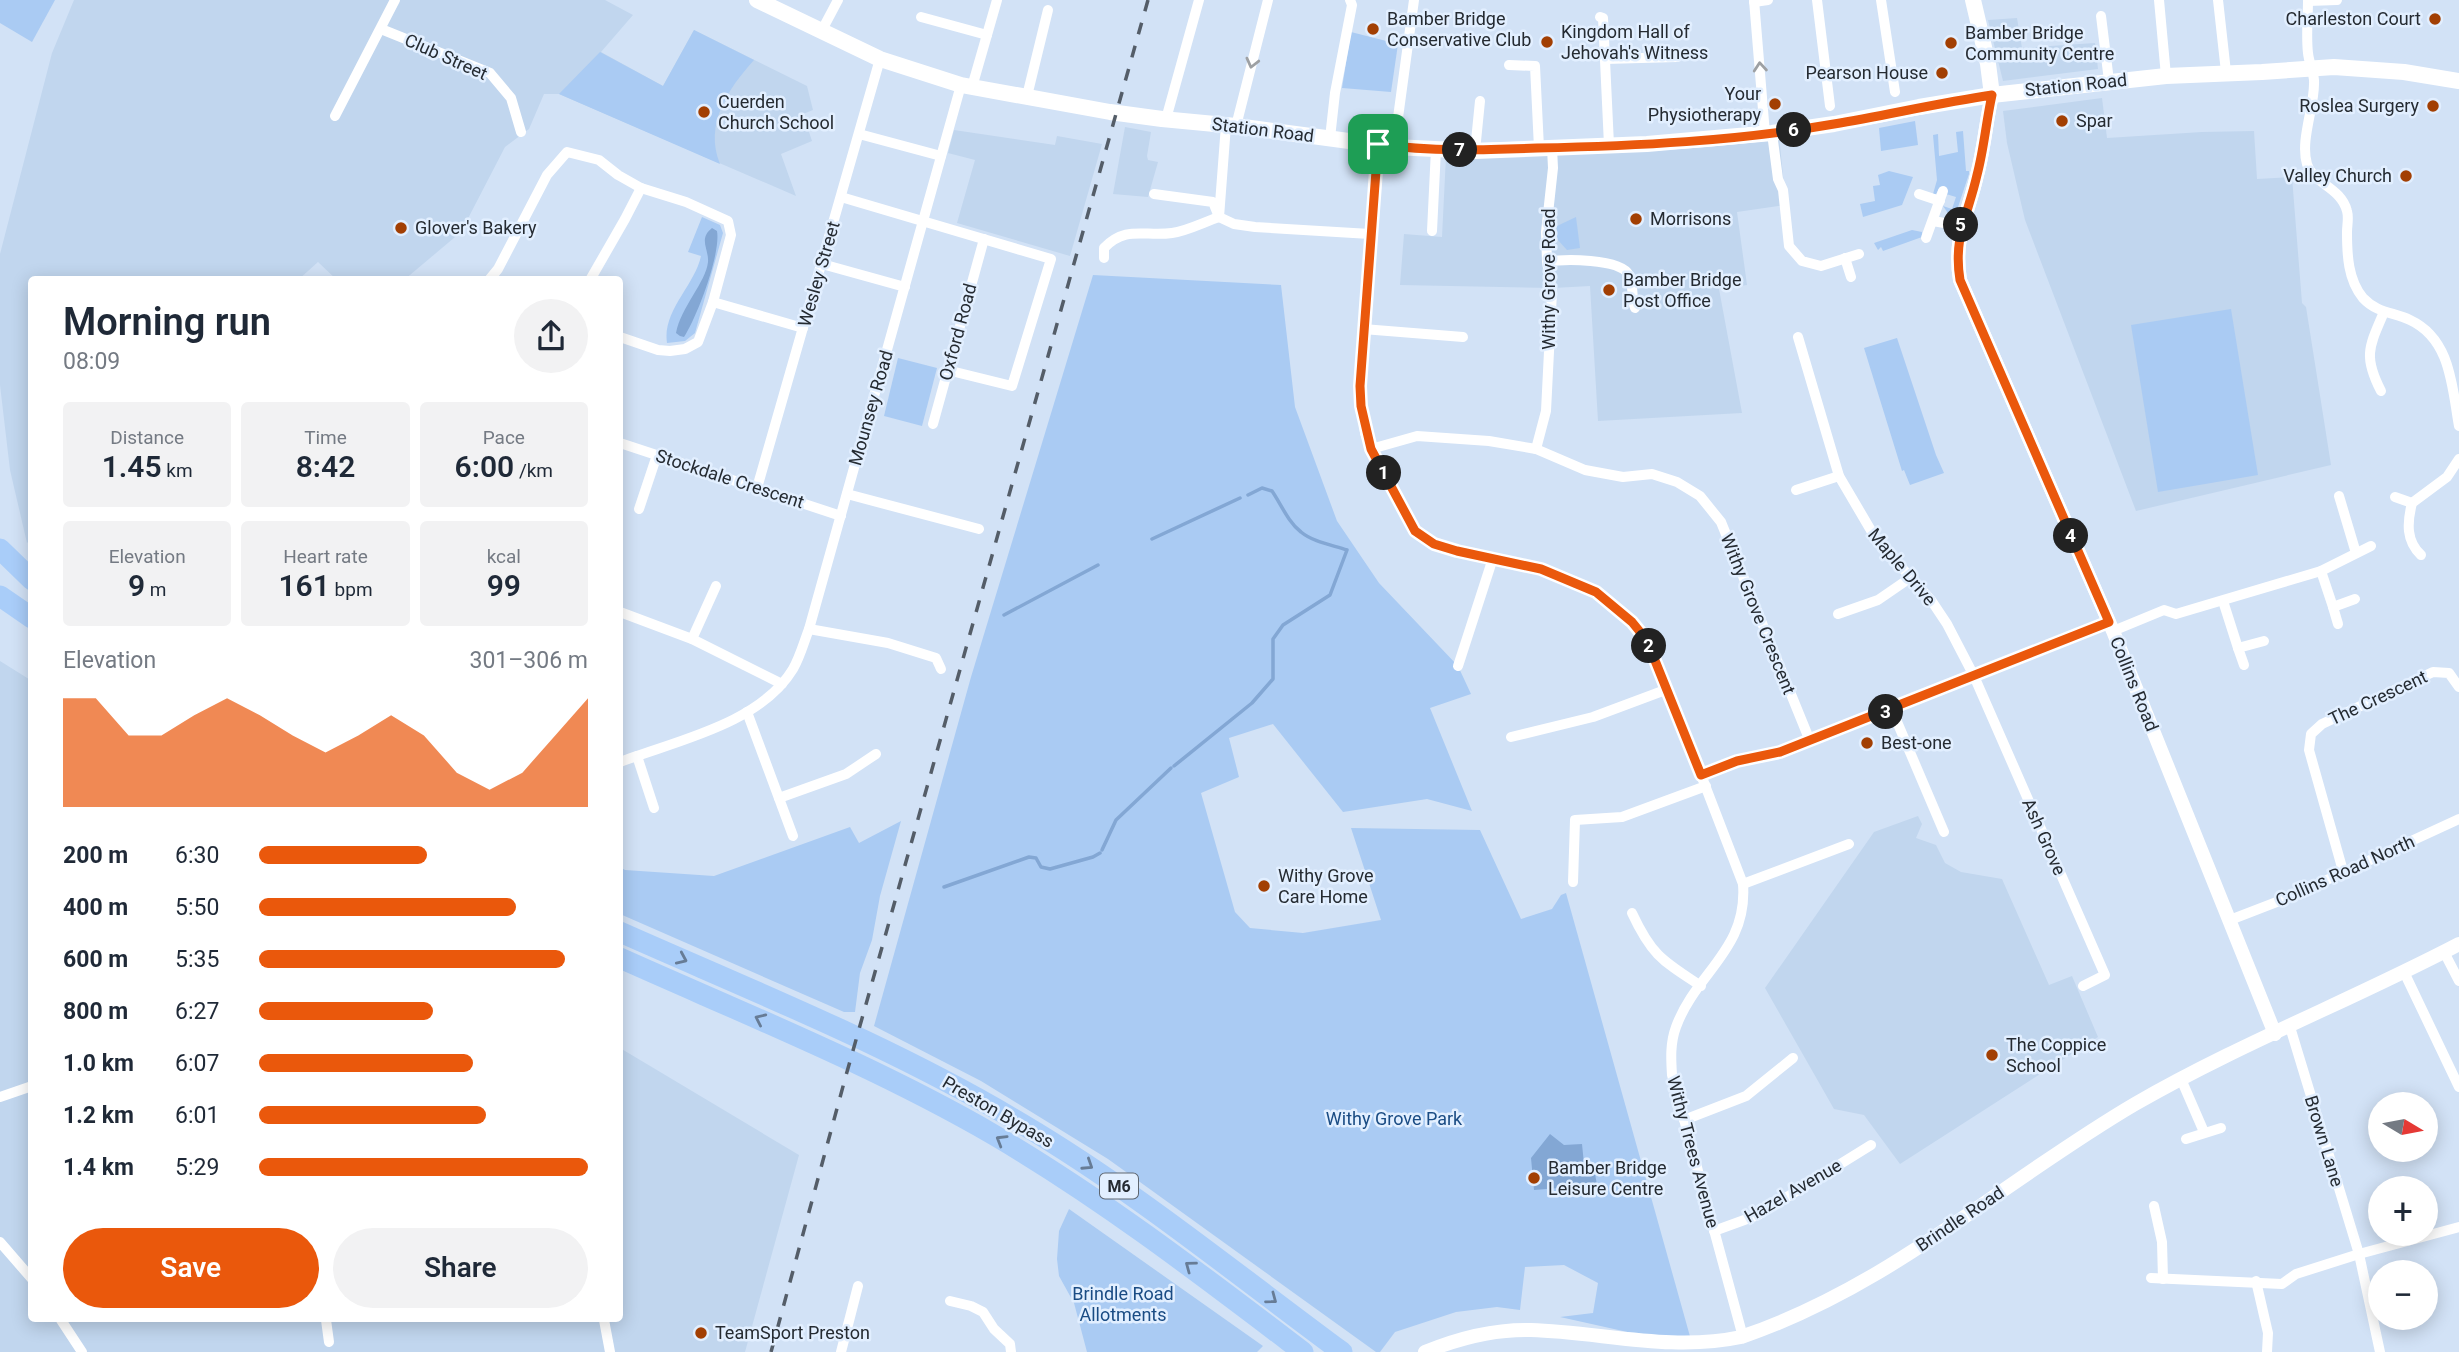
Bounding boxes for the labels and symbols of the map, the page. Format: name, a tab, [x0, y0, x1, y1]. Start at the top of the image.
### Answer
place label: Bamber Bridge Conservative Club	[1387, 8, 1531, 50]
place label: Charleston Court	[2286, 8, 2421, 29]
marker: Charleston Court	[2427, 11, 2443, 27]
marker: Bamber Bridge Conservative Club	[1365, 21, 1381, 37]
place label: Kingdom Hall of Jehovah's Witness	[1561, 21, 1708, 63]
place label: Bamber Bridge Community Centre	[1965, 22, 2114, 64]
street label: Club Street	[402, 29, 491, 84]
marker: Kingdom Hall of Jehovah's Witness	[1539, 34, 1555, 50]
marker: Bamber Bridge Community Centre	[1943, 35, 1959, 51]
one-way arrow	[1246, 57, 1260, 69]
one-way arrow	[1753, 61, 1768, 72]
place label: Pearson House	[1805, 62, 1928, 83]
marker: Pearson House	[1934, 65, 1950, 81]
street label: Station Road	[2024, 69, 2128, 100]
place label: Your Physiotherapy	[1648, 83, 1761, 125]
place label: Cuerden Church School	[718, 91, 834, 133]
place label: Roslea Surgery	[2299, 95, 2419, 116]
marker: Your Physiotherapy	[1767, 96, 1783, 112]
marker: Roslea Surgery	[2425, 98, 2441, 114]
marker: Cuerden Church School	[696, 104, 712, 120]
place label: Spar	[2076, 110, 2113, 131]
street label: Station Road	[1211, 113, 1315, 146]
pin: 6	[1776, 113, 1812, 148]
marker: Spar	[2054, 113, 2070, 129]
pin	[1348, 114, 1408, 174]
pin: 7	[1442, 132, 1478, 168]
place label: Valley Church	[2283, 165, 2392, 186]
marker: Valley Church	[2398, 168, 2414, 184]
street label: Withy Grove Road	[1538, 208, 1559, 350]
place label: Morrisons	[1650, 208, 1731, 229]
pin: 5	[1944, 208, 1979, 243]
marker: Morrisons	[1628, 211, 1644, 227]
place label: Glover's Bakery	[415, 217, 537, 238]
street label: Wesley Street	[793, 219, 844, 329]
marker: Glover's Bakery	[393, 220, 409, 236]
place label: Bamber Bridge Post Office	[1623, 269, 1742, 311]
street label: Oxford Road	[934, 281, 981, 383]
marker: Bamber Bridge Post Office	[1601, 282, 1617, 298]
street label: Mounsey Road	[844, 348, 897, 468]
street label: Stockdale Crescent	[653, 445, 807, 512]
pin: 1	[1366, 456, 1402, 490]
pin: 4	[2054, 518, 2088, 554]
street label: Maple Drive	[1864, 524, 1941, 610]
street label: Withy Grove Crescent	[1717, 530, 1800, 697]
pin: 2	[1632, 628, 1666, 664]
street label: Collins Road	[2106, 633, 2163, 734]
street label: The Crescent	[2325, 666, 2430, 729]
pin: 3	[1868, 694, 1904, 730]
place label: Best-one	[1881, 732, 1952, 753]
marker: Best-one	[1859, 735, 1875, 751]
street label: Ash Grove	[2018, 795, 2071, 878]
street label: Collins Road North	[2272, 830, 2418, 911]
place label: Withy Grove Care Home	[1278, 865, 1374, 907]
marker: Withy Grove Care Home	[1256, 878, 1272, 894]
one-way arrow	[675, 951, 687, 965]
one-way arrow	[755, 1013, 767, 1027]
place label: The Coppice School	[2006, 1034, 2106, 1076]
marker: The Coppice School	[1984, 1047, 2000, 1063]
street label: Preston Bypass	[939, 1071, 1058, 1152]
street label: Withy Trees Avenue	[1663, 1074, 1724, 1230]
north arrow	[2368, 1092, 2438, 1162]
street label: Brown Lane	[2301, 1093, 2348, 1189]
park label: Withy Grove Park	[1326, 1108, 1463, 1129]
one-way arrow	[996, 1135, 1009, 1148]
street label: Hazel Avenue	[1740, 1154, 1845, 1227]
one-way arrow	[1080, 1157, 1093, 1169]
place label: Bamber Bridge Leisure Centre	[1548, 1157, 1667, 1199]
marker: Bamber Bridge Leisure Centre	[1526, 1170, 1542, 1186]
road number: M6	[1100, 1174, 1138, 1198]
street label: Brindle Road	[1912, 1182, 2008, 1256]
one-way arrow	[1185, 1262, 1198, 1275]
park label: Brindle Road Allotments	[1072, 1283, 1174, 1325]
one-way arrow	[1264, 1291, 1276, 1303]
place label: TeamSport Preston	[715, 1322, 870, 1343]
marker: TeamSport Preston	[693, 1325, 709, 1341]

